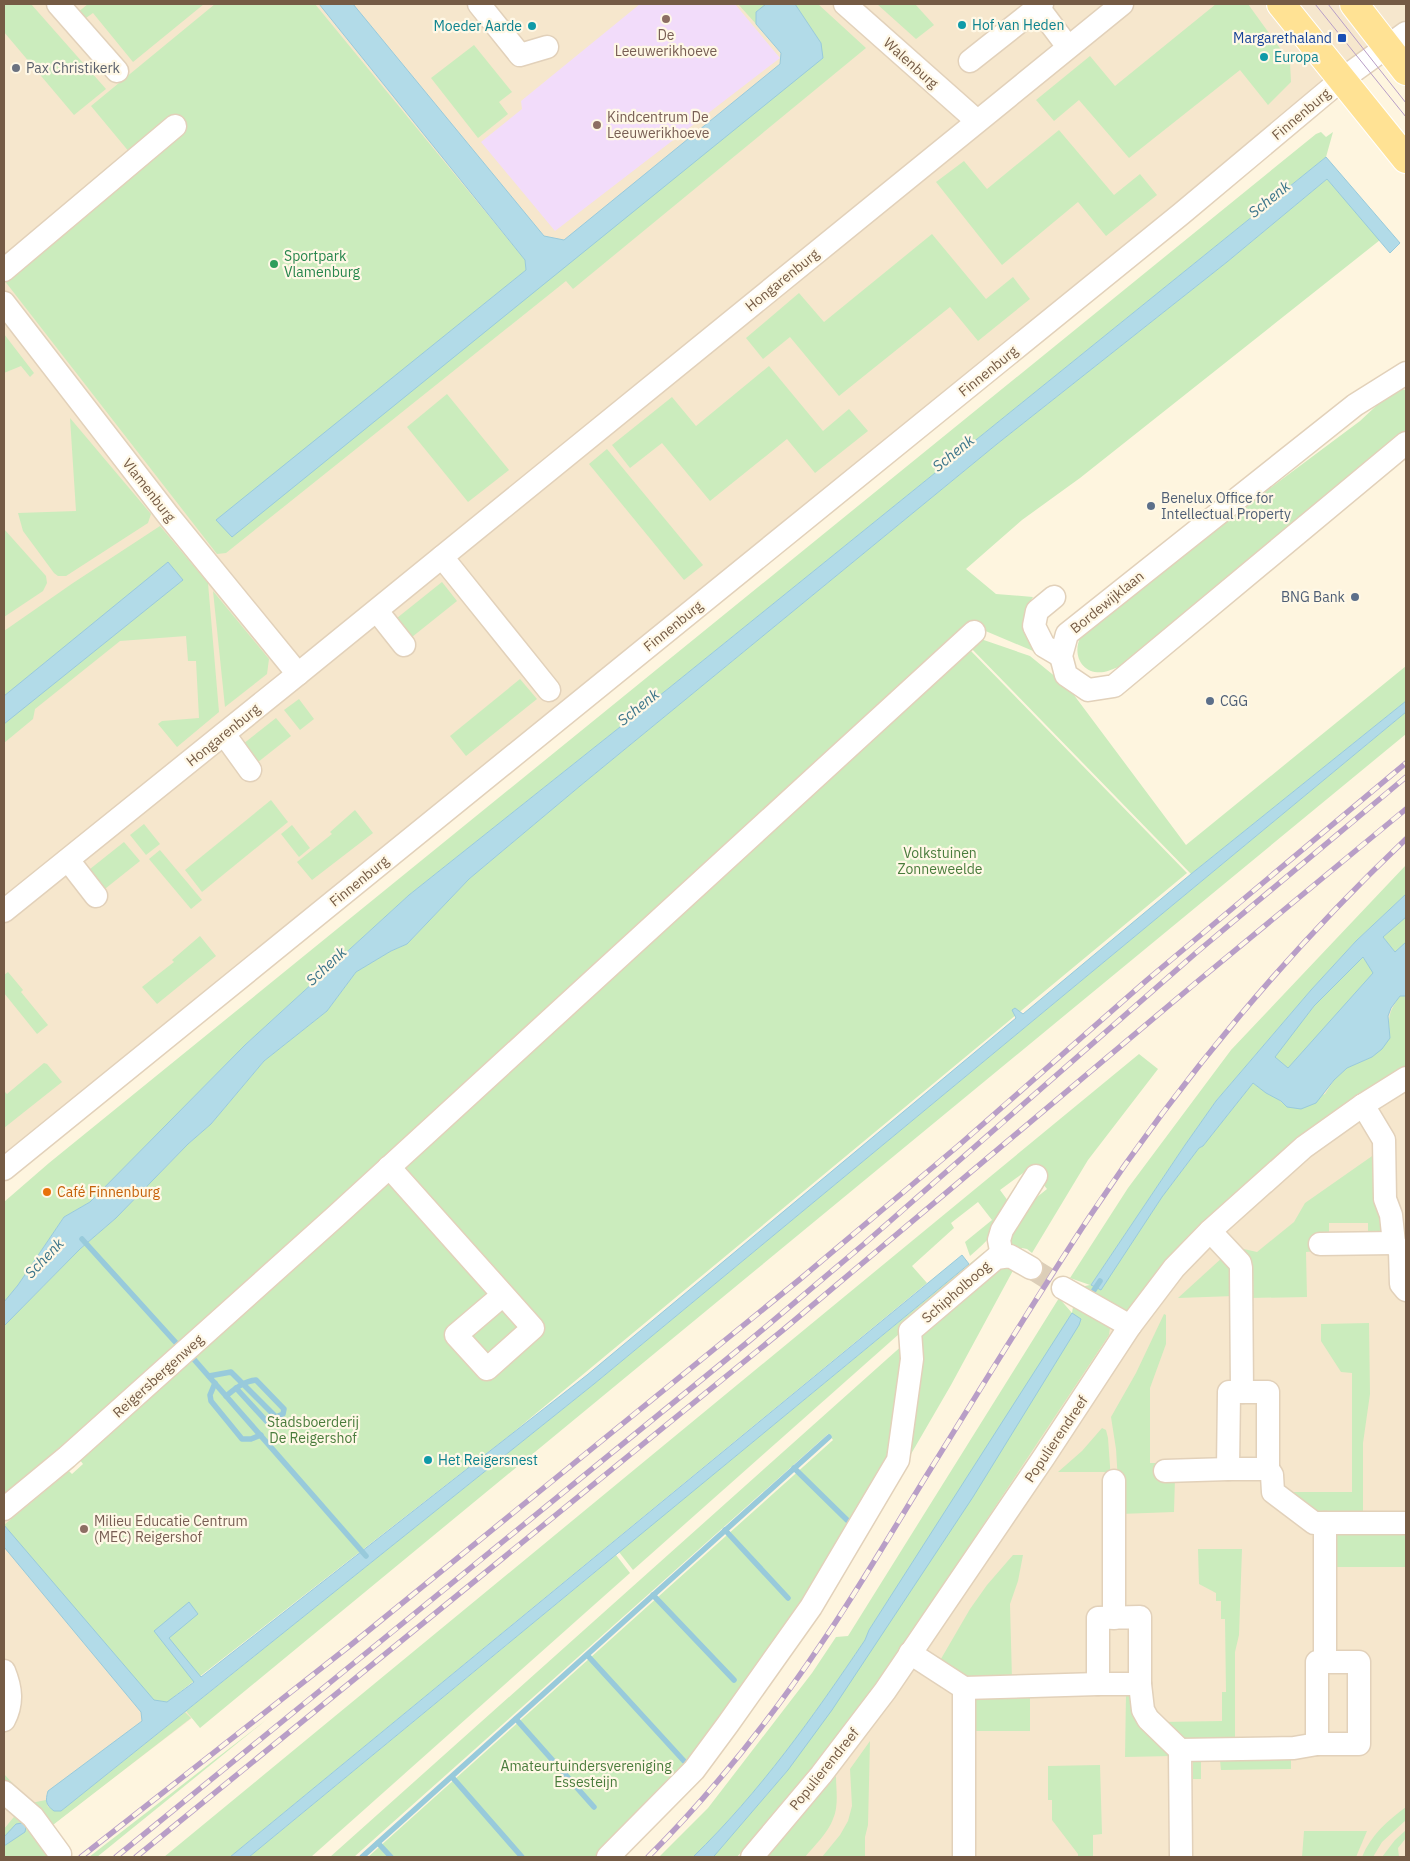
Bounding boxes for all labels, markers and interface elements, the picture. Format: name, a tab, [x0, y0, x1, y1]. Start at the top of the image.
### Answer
marker: De Leeuwerikhoeve	[660, 13, 672, 25]
place label: Hof van Heden	[972, 16, 1064, 34]
place label: Moeder Aarde	[434, 17, 522, 35]
marker: Hof van Heden	[956, 19, 968, 31]
marker: Moeder Aarde	[526, 20, 538, 32]
place label: De Leeuwerikhoeve	[615, 26, 718, 60]
place label: Margarethaland	[1233, 29, 1332, 47]
marker: Margarethaland	[1336, 32, 1348, 44]
street label: Walenburg	[880, 34, 943, 93]
place label: Europa	[1274, 48, 1319, 66]
marker: Europa	[1258, 51, 1270, 63]
place label: Pax Christikerk	[26, 59, 121, 77]
marker: Pax Christikerk	[10, 62, 22, 74]
street label: Finnenburg	[1268, 84, 1334, 144]
place label: Kindcentrum De Leeuwerikhoeve	[607, 108, 710, 142]
marker: Kindcentrum De Leeuwerikhoeve	[591, 119, 603, 131]
water label: Schenk	[1244, 176, 1294, 222]
street label: Hongarenburg	[742, 244, 823, 315]
place label: Sportpark Vlamenburg	[284, 247, 361, 281]
marker: Sportpark Vlamenburg	[268, 258, 280, 270]
street label: Finnenburg	[955, 341, 1022, 400]
water label: Schenk	[928, 430, 978, 476]
street label: Vlamenburg	[119, 455, 180, 526]
place label: Benelux Office for Intellectual Property	[1161, 489, 1291, 523]
marker: Benelux Office for Intellectual Property	[1145, 500, 1157, 512]
street label: Bordewijklaan	[1067, 567, 1147, 637]
place label: BNG Bank	[1281, 588, 1346, 606]
marker: BNG Bank	[1349, 591, 1361, 603]
street label: Finnenburg	[640, 596, 707, 655]
water label: Schenk	[613, 684, 663, 730]
place label: CGG	[1220, 692, 1248, 710]
marker: CGG	[1204, 695, 1216, 707]
street label: Hongarenburg	[183, 699, 264, 770]
park label: Volkstuinen Zonneweelde	[897, 844, 983, 878]
street label: Finnenburg	[326, 851, 393, 910]
water label: Schenk	[302, 942, 350, 989]
place label: Café Finnenburg	[57, 1183, 160, 1201]
marker: Café Finnenburg	[41, 1186, 53, 1198]
water label: Schenk	[20, 1234, 68, 1282]
street label: Schipholboog	[918, 1257, 995, 1327]
street label: Reigersbergenweg	[109, 1330, 208, 1422]
street label: Populierendreef	[1020, 1392, 1092, 1486]
park label: Stadsboerderij De Reigershof	[267, 1413, 359, 1447]
place label: Het Reigersnest	[438, 1451, 538, 1469]
marker: Het Reigersnest	[422, 1454, 434, 1466]
place label: Milieu Educatie Centrum (MEC) Reigershof	[94, 1512, 248, 1546]
marker: Milieu Educatie Centrum (MEC) Reigershof	[78, 1523, 90, 1535]
street label: Populierendreef	[785, 1724, 863, 1814]
park label: Amateurtuindersvereniging Essesteijn	[500, 1757, 672, 1791]

